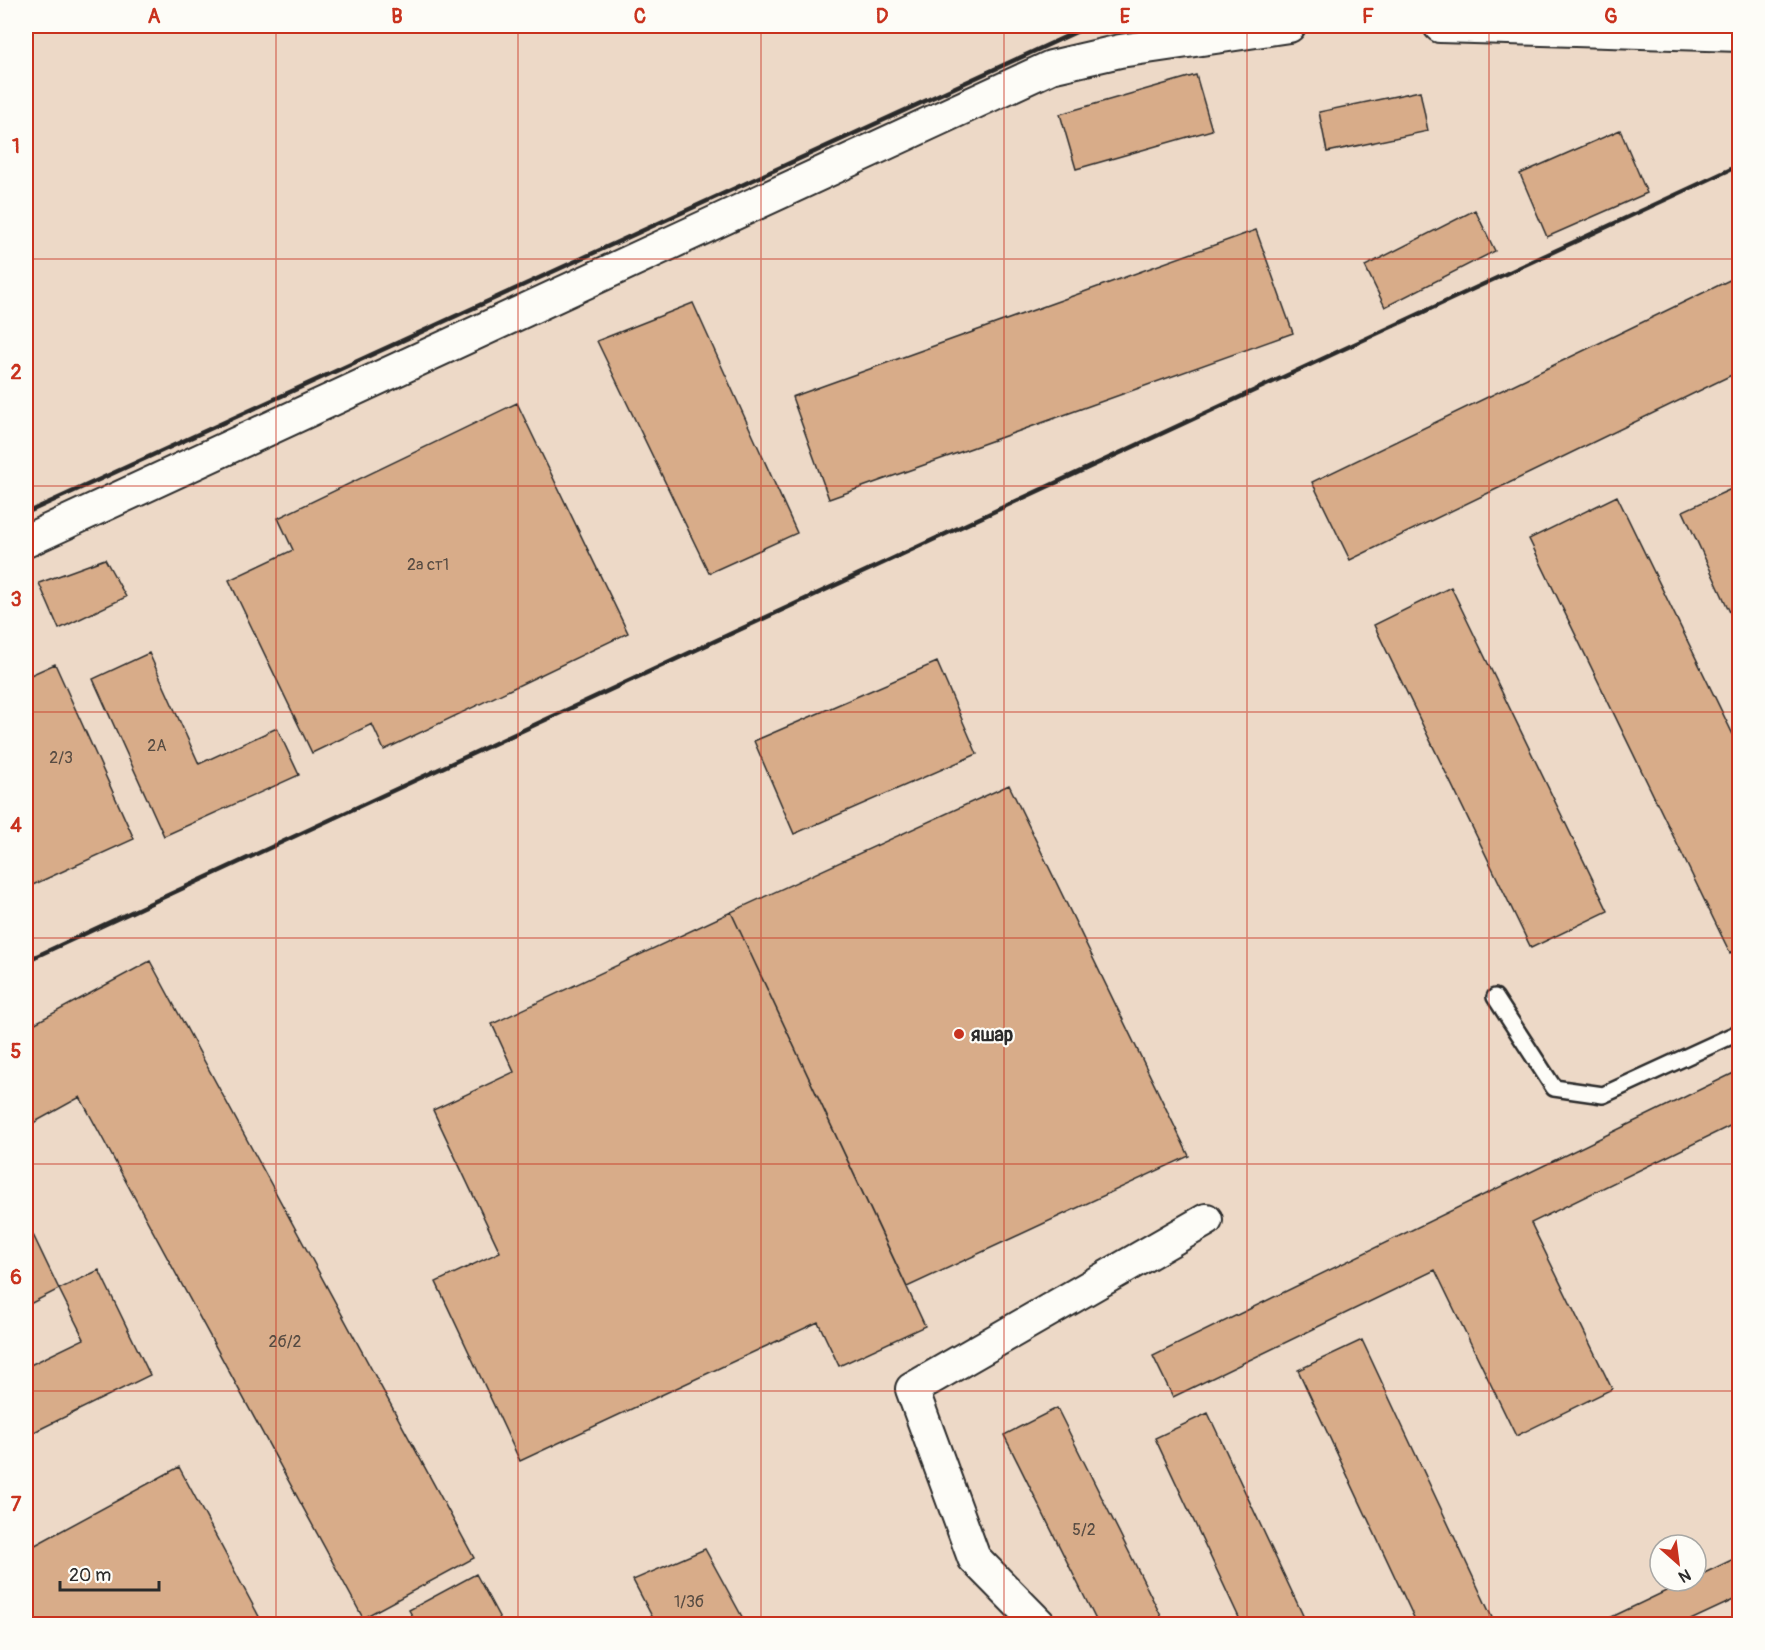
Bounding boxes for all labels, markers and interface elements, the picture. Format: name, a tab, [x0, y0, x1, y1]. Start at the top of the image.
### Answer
text: A	[148, 4, 161, 29]
text: B	[391, 4, 403, 29]
text: C	[634, 4, 646, 29]
text: D	[876, 4, 889, 29]
text: E	[1120, 4, 1131, 29]
text: F	[1362, 4, 1374, 29]
text: G	[1604, 4, 1618, 29]
text: 1	[12, 134, 20, 159]
text: 2	[10, 360, 22, 385]
house number: 2а ст1	[407, 555, 449, 575]
text: 3	[10, 587, 22, 612]
house number: 2А	[147, 736, 167, 756]
house number: 2/3	[49, 748, 73, 768]
text: 4	[10, 813, 22, 838]
place label: яшар	[971, 1022, 1014, 1047]
marker: яшар	[952, 1027, 966, 1041]
text: 5	[11, 1039, 22, 1064]
text: 6	[10, 1265, 22, 1290]
house number: 2б/2	[269, 1332, 301, 1352]
text: 7	[11, 1492, 22, 1517]
house number: 5/2	[1072, 1520, 1096, 1540]
north arrow	[1648, 1533, 1708, 1593]
scale bar	[60, 1554, 159, 1592]
text: 20 m	[69, 1564, 111, 1587]
text: N	[1675, 1564, 1694, 1587]
house number: 1/3б	[674, 1592, 704, 1612]

